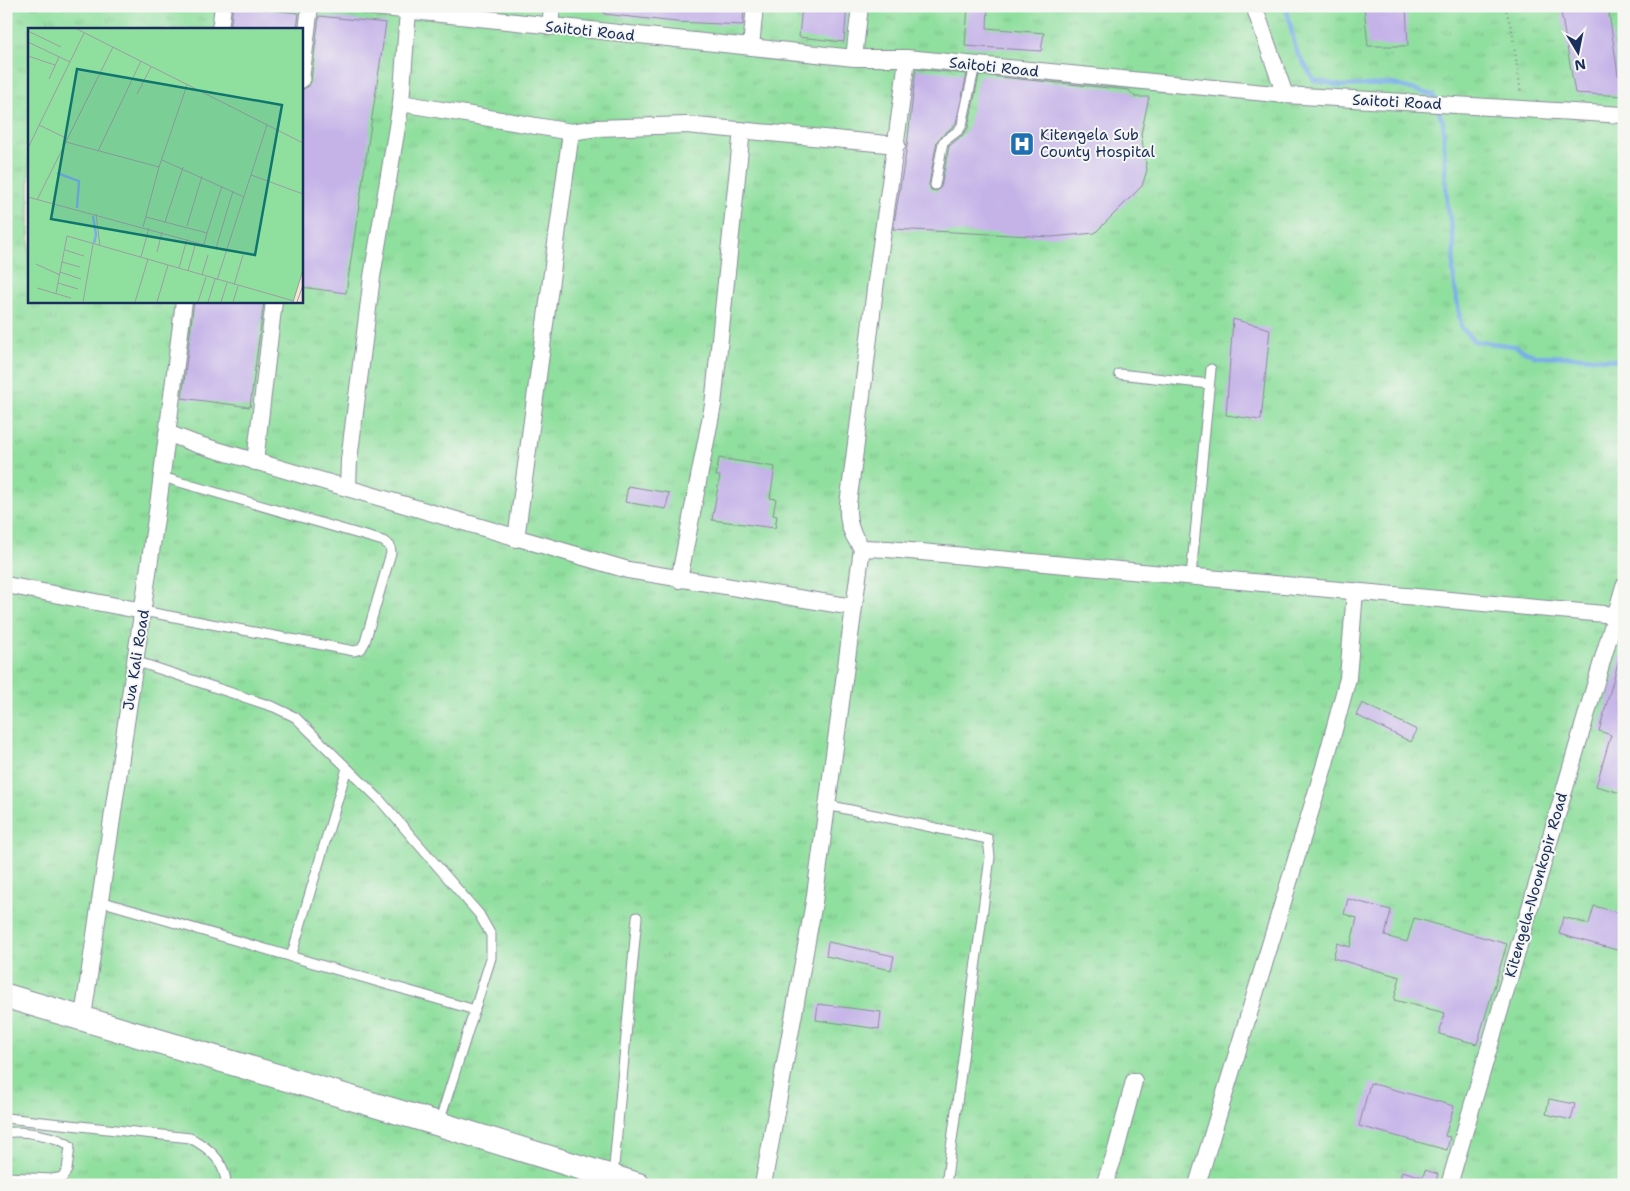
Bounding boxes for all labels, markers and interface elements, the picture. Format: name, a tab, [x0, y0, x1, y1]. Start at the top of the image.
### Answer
street label: Saitoti Road	[544, 16, 636, 46]
inset map	[28, 28, 302, 302]
north arrow	[1552, 28, 1602, 78]
street label: Saitoti Road	[948, 52, 1040, 82]
text: N	[1573, 55, 1587, 75]
street label: Saitoti Road	[1352, 90, 1443, 114]
place label: Kitengela Sub County Hospital	[1040, 125, 1155, 162]
hospital icon: Kitengela Sub County Hospital	[1009, 131, 1035, 157]
street label: Jua Kali Road	[118, 608, 154, 712]
street label: Kitengela-Noonkopir Road	[1500, 790, 1572, 980]

